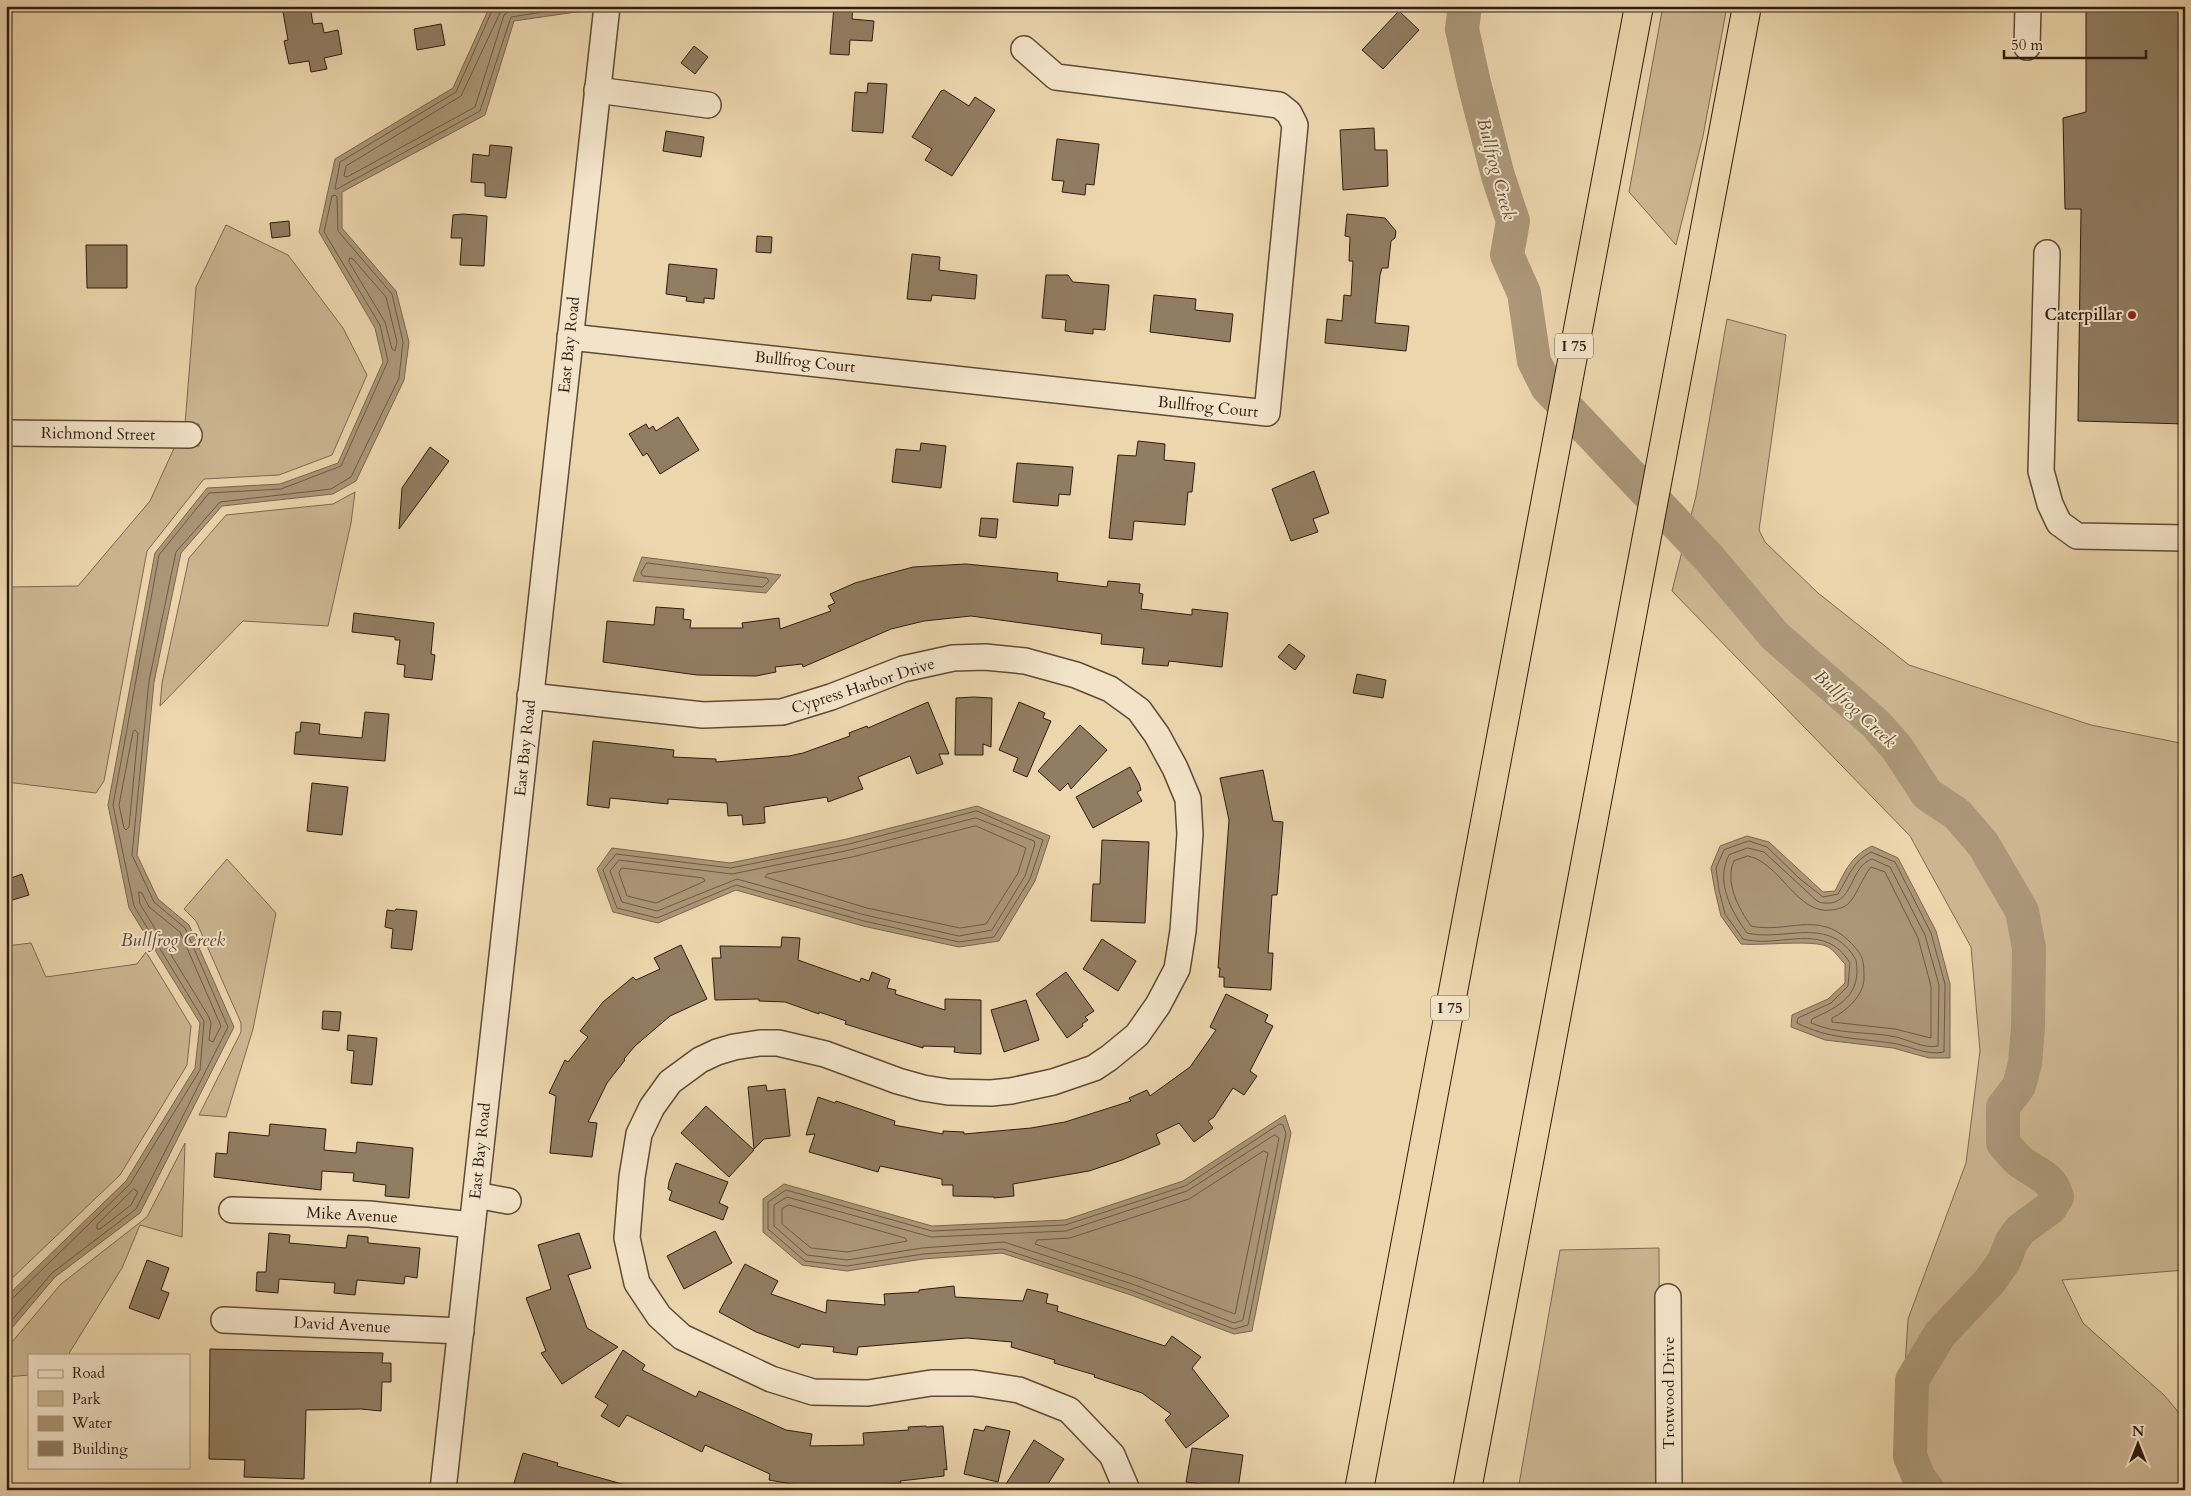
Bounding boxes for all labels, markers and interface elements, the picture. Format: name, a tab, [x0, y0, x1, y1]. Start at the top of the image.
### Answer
scale bar	[2004, 28, 2146, 60]
text: 50 m	[2011, 35, 2043, 55]
water label: Bullfrog Creek	[1470, 115, 1522, 223]
street label: East Bay Road	[553, 295, 585, 394]
place label: Caterpillar	[2044, 304, 2123, 326]
marker: Caterpillar	[2126, 309, 2138, 321]
road number: I 75	[1555, 334, 1593, 358]
street label: Bullfrog Court	[754, 346, 856, 378]
street label: Bullfrog Court	[1157, 391, 1259, 423]
street label: Richmond Street	[41, 422, 155, 446]
street label: Cypress Harbor Drive	[789, 652, 937, 720]
water label: Bullfrog Creek	[1808, 664, 1902, 754]
street label: East Bay Road	[509, 698, 541, 797]
water label: Bullfrog Creek	[121, 928, 225, 953]
road number: I 75	[1431, 996, 1469, 1020]
street label: East Bay Road	[464, 1101, 496, 1200]
street label: Mike Avenue	[306, 1202, 398, 1228]
street label: David Avenue	[293, 1311, 391, 1339]
street label: Trotwood Drive	[1658, 1337, 1680, 1449]
legend	[28, 1354, 190, 1468]
text: Road	[72, 1363, 105, 1383]
text: Park	[72, 1389, 101, 1409]
text: Water	[71, 1413, 113, 1433]
north arrow	[2114, 1418, 2164, 1468]
text: N	[2132, 1422, 2144, 1441]
text: Building	[72, 1439, 128, 1459]

